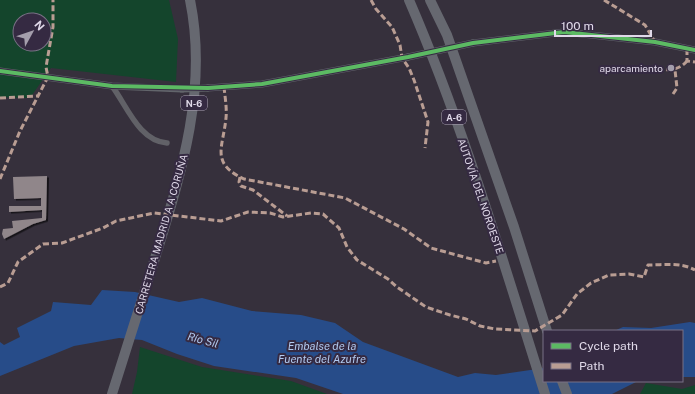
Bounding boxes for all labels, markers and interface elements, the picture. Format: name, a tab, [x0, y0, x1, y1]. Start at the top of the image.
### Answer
north arrow	[12, 12, 52, 52]
scale bar	[555, 12, 651, 38]
text: N	[32, 18, 47, 33]
text: 100 m	[561, 19, 594, 33]
place label: aparcamiento	[600, 62, 663, 74]
marker: aparcamiento	[666, 63, 676, 73]
road number: N-6	[181, 96, 207, 110]
road number: A-6	[442, 110, 466, 124]
street label: AUTOVÍA DEL NOROESTE	[456, 137, 506, 255]
street label: CARRETERA MADRID A A CORUÑA	[132, 153, 190, 315]
water label: Río Sil	[186, 330, 220, 350]
legend	[543, 330, 683, 382]
text: Cycle path	[579, 339, 638, 353]
water label: Embalse de la Fuente del Azufre	[278, 340, 366, 365]
text: Path	[579, 359, 605, 373]

